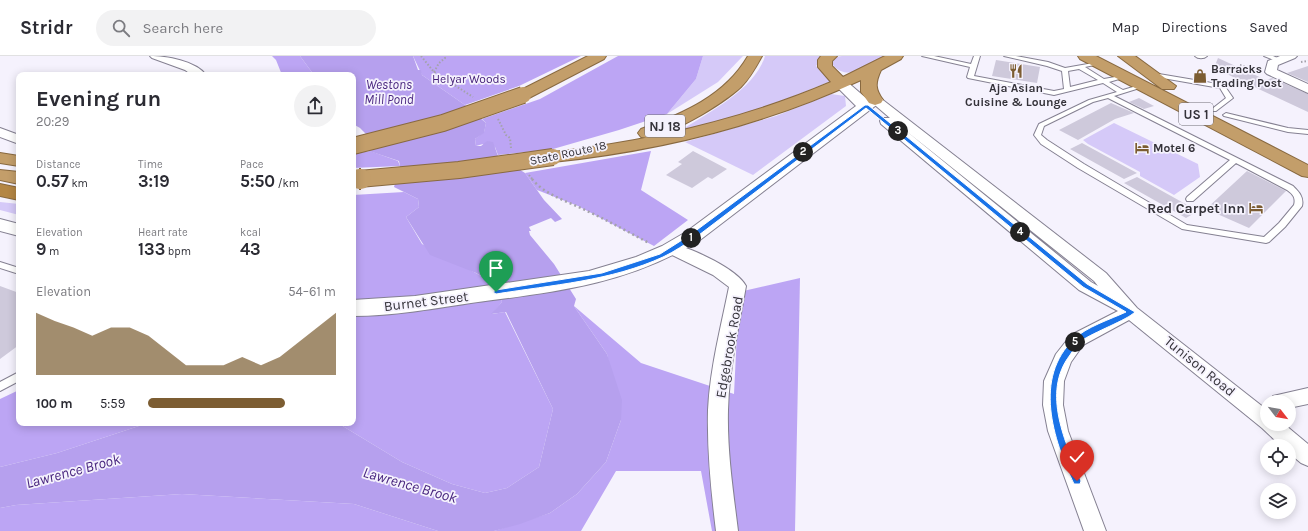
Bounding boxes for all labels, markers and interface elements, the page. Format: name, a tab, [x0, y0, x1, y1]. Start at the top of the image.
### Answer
search box	[96, 10, 376, 46]
text: Stridr	[20, 17, 72, 39]
icon: search	[110, 17, 132, 39]
text: Search here	[142, 19, 223, 37]
text: Map	[1112, 19, 1140, 36]
text: Directions	[1162, 19, 1227, 36]
text: Saved	[1249, 19, 1288, 36]
place label: Barracks Trading Post	[1211, 62, 1282, 90]
restaurant icon: Aja Asian Cuisine & Lounge	[1008, 63, 1024, 79]
shop icon: Barracks Trading Post	[1192, 68, 1208, 84]
park label: Helyar Woods	[432, 72, 506, 86]
water label: Westons Mill Pond	[364, 77, 414, 107]
place label: Aja Asian Cuisine & Lounge	[965, 81, 1067, 109]
button: share	[294, 85, 336, 127]
text: Evening run	[36, 86, 161, 112]
road number: US 1	[1179, 103, 1213, 125]
text: 20:29	[36, 114, 69, 129]
road number: NJ 18	[645, 115, 685, 137]
pin: 3	[888, 121, 908, 141]
text: 3	[895, 124, 901, 137]
street label: State Route 18	[528, 138, 608, 168]
hotel icon: Motel 6	[1134, 140, 1150, 156]
place label: Motel 6	[1153, 141, 1195, 155]
pin: 2	[793, 142, 813, 162]
text: 2	[800, 145, 806, 158]
text: Distance	[36, 158, 80, 171]
text: Time	[138, 158, 163, 171]
text: Pace	[240, 158, 263, 171]
text: 0.57	[36, 171, 69, 191]
text: 3:19	[138, 171, 170, 191]
text: 5:50	[240, 171, 275, 191]
text: km	[69, 177, 88, 190]
text: /km	[275, 177, 299, 190]
place label: Red Carpet Inn	[1147, 200, 1245, 217]
hotel icon: Red Carpet Inn	[1248, 200, 1264, 216]
pin: 4	[1010, 222, 1030, 242]
text: 4	[1017, 225, 1023, 238]
text: Elevation	[36, 226, 83, 239]
text: Heart rate	[138, 226, 188, 239]
text: kcal	[240, 226, 261, 239]
pin: 1	[681, 228, 701, 248]
text: 1	[689, 231, 693, 244]
text: 9	[36, 239, 46, 259]
text: 133	[138, 239, 165, 259]
text: 43	[240, 239, 261, 259]
text: m	[46, 245, 59, 258]
text: bpm	[165, 245, 191, 258]
pin	[479, 251, 513, 292]
icon: arrive	[485, 257, 507, 279]
text: Elevation	[36, 284, 91, 299]
text: 54–61 m	[288, 284, 336, 299]
street label: Burnet Street	[383, 288, 469, 315]
street label: Edgebrook Road	[712, 295, 747, 399]
pin: 5	[1065, 332, 1085, 352]
street label: Tunison Road	[1161, 333, 1239, 400]
text: 5	[1072, 335, 1078, 348]
north arrow	[1260, 395, 1296, 431]
map controls	[1260, 395, 1296, 519]
text: 100 m	[36, 396, 73, 411]
text: 5:59	[100, 396, 125, 411]
button: locate	[1260, 439, 1296, 475]
pin	[1060, 440, 1094, 481]
icon: check	[1066, 446, 1088, 468]
water label: Lawrence Brook	[24, 450, 122, 492]
water label: Lawrence Brook	[361, 463, 459, 507]
button: layers	[1260, 483, 1296, 519]

